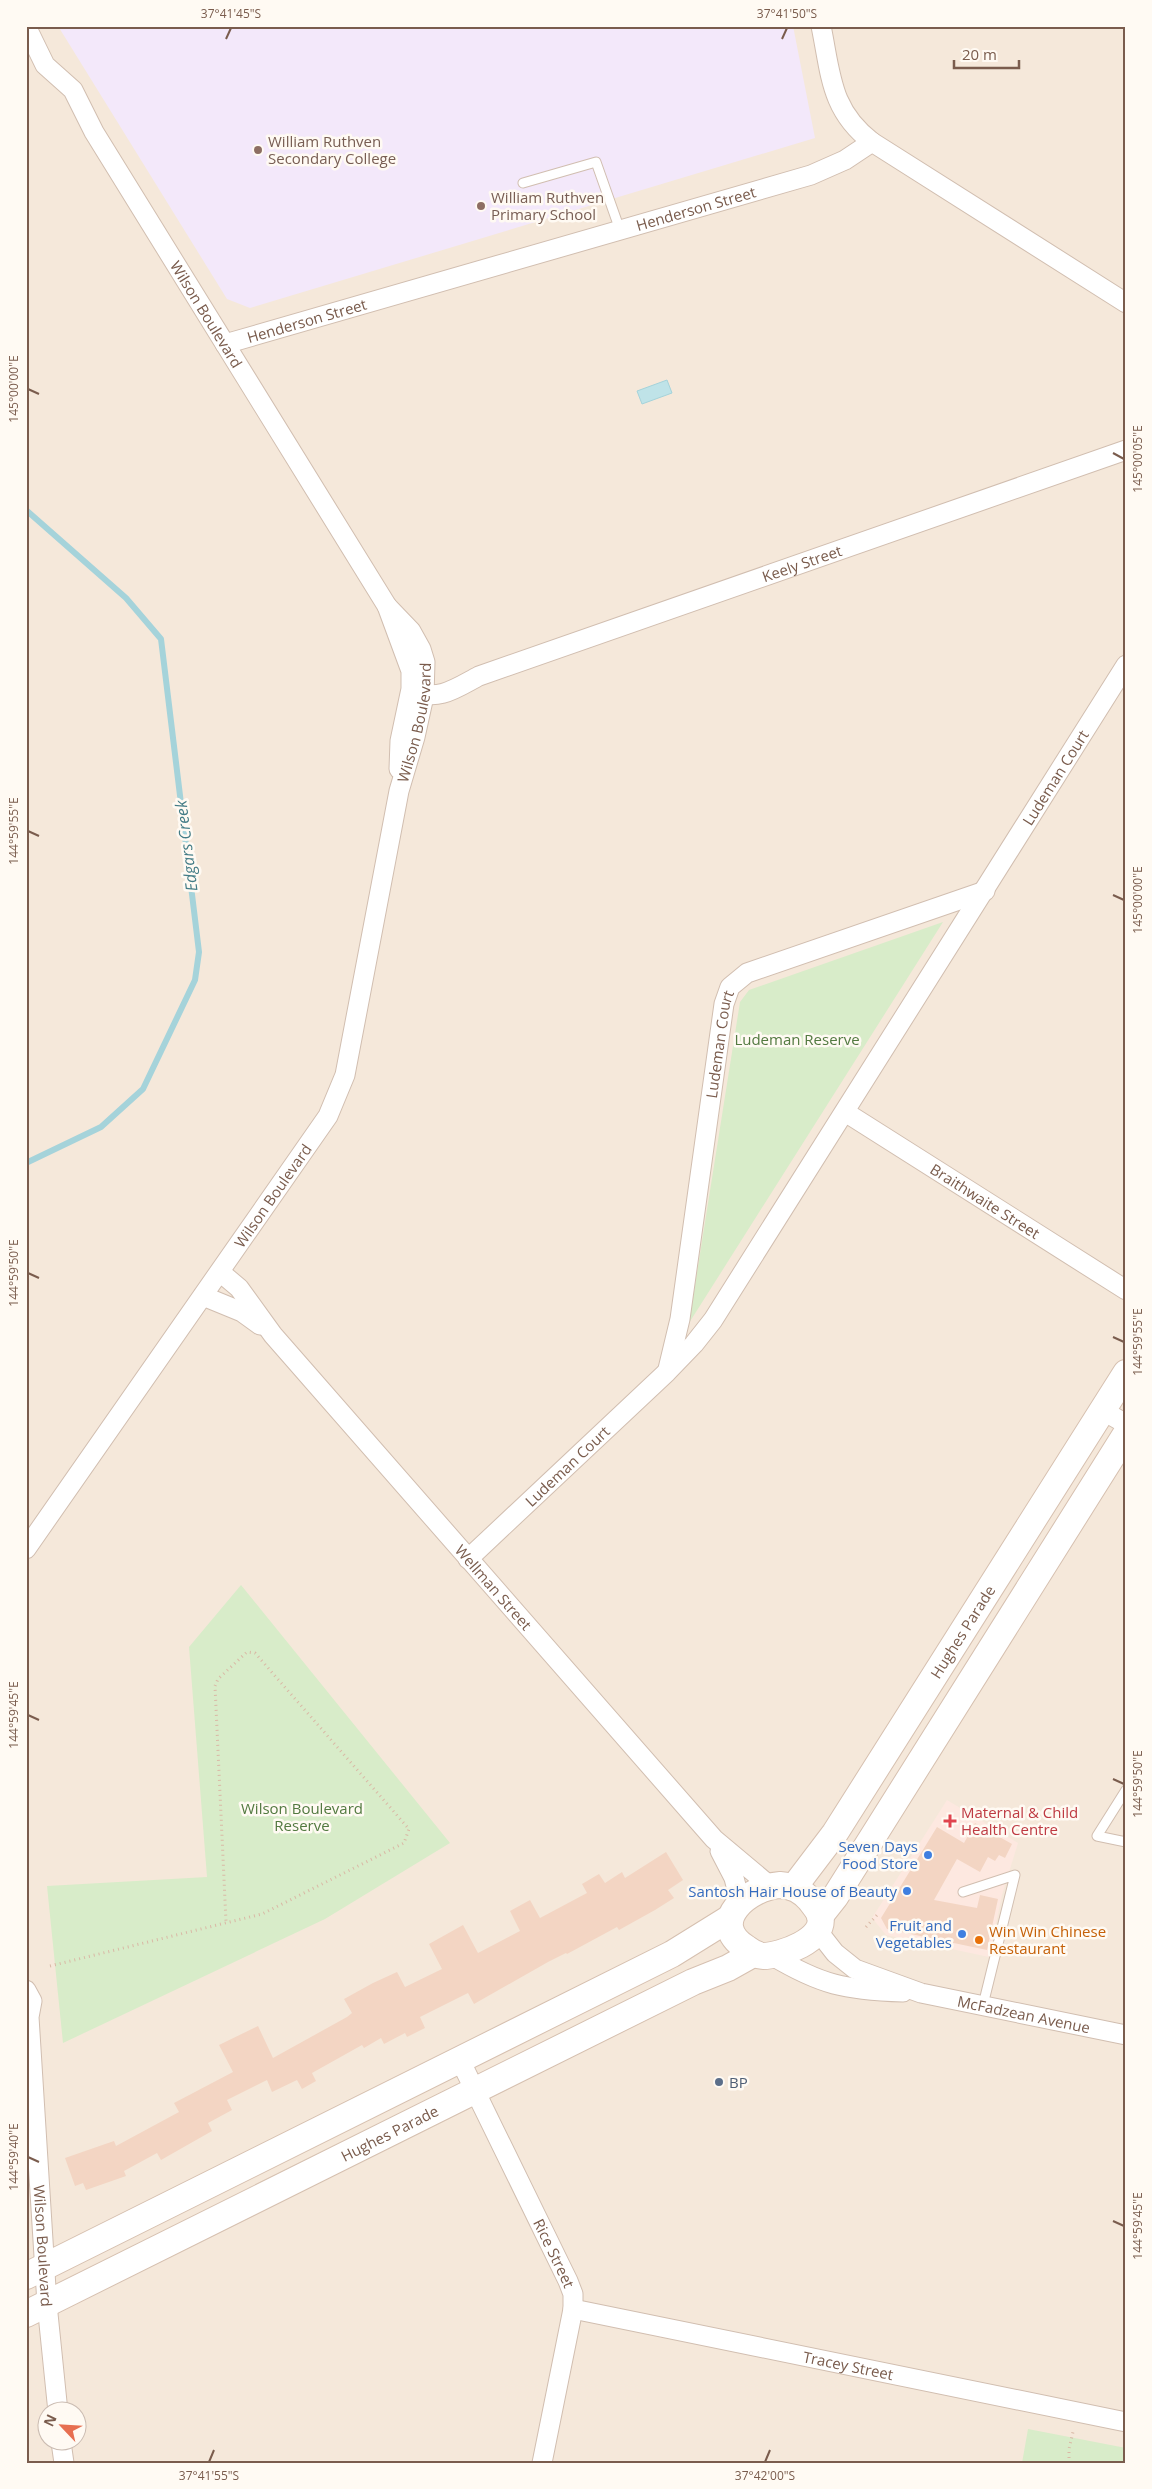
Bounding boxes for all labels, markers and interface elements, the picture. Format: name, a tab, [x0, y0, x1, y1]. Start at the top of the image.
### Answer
text: 37°41'45"S	[201, 5, 261, 22]
text: 37°41'50"S	[757, 5, 817, 22]
scale bar	[954, 38, 1020, 70]
text: 20 m	[962, 44, 997, 64]
place label: William Ruthven Secondary College	[268, 131, 396, 168]
marker: William Ruthven Secondary College	[252, 144, 264, 156]
street label: Henderson Street	[634, 181, 758, 235]
place label: William Ruthven Primary School	[491, 187, 604, 224]
marker: William Ruthven Primary School	[475, 200, 487, 212]
street label: Wilson Boulevard	[166, 257, 247, 371]
street label: Henderson Street	[244, 294, 369, 347]
text: 145°00'00"E	[5, 355, 22, 423]
text: 145°00'05"E	[1129, 425, 1146, 493]
street label: Keely Street	[759, 540, 844, 586]
street label: Wilson Boulevard	[392, 662, 435, 785]
street label: Ludeman Court	[1018, 726, 1093, 829]
text: 144°59'55"E	[5, 797, 22, 865]
water label: Edgars Creek	[169, 798, 203, 893]
text: 145°00'00"E	[1129, 866, 1146, 934]
street label: Ludeman Court	[701, 987, 738, 1100]
park label: Ludeman Reserve	[734, 1029, 860, 1049]
street label: Wilson Boulevard	[229, 1140, 316, 1251]
street label: Braithwaite Street	[927, 1159, 1044, 1243]
text: 144°59'50"E	[5, 1239, 22, 1307]
text: 144°59'55"E	[1129, 1308, 1146, 1376]
street label: Ludeman Court	[520, 1421, 614, 1511]
street label: Wellman Street	[451, 1540, 537, 1634]
street label: Hughes Parade	[925, 1581, 999, 1682]
text: 144°59'45"E	[5, 1681, 22, 1749]
text: 144°59'50"E	[1129, 1750, 1146, 1818]
park label: Wilson Boulevard Reserve	[241, 1798, 363, 1835]
place label: Maternal & Child Health Centre	[961, 1802, 1078, 1839]
marker: Maternal & Child Health Centre	[943, 1814, 957, 1828]
place label: Seven Days Food Store	[838, 1836, 918, 1873]
marker: Seven Days Food Store	[922, 1849, 934, 1861]
place label: Santosh Hair House of Beauty	[688, 1881, 897, 1901]
marker: Santosh Hair House of Beauty	[901, 1885, 913, 1897]
place label: Fruit and Vegetables	[876, 1915, 952, 1952]
place label: Win Win Chinese Restaurant	[989, 1921, 1106, 1958]
marker: Fruit and Vegetables	[956, 1928, 968, 1940]
marker: Win Win Chinese Restaurant	[973, 1934, 985, 1946]
street label: McFadzean Avenue	[956, 1991, 1092, 2037]
place label: BP	[729, 2072, 748, 2092]
marker: BP	[713, 2076, 725, 2088]
street label: Hughes Parade	[337, 2100, 442, 2166]
text: 144°59'40"E	[5, 2123, 22, 2191]
street label: Wilson Boulevard	[30, 2184, 57, 2307]
text: 144°59'45"E	[1129, 2192, 1146, 2260]
street label: Rice Street	[529, 2215, 580, 2290]
street label: Tracey Street	[801, 2346, 895, 2384]
north arrow	[38, 2402, 88, 2452]
text: N	[39, 2411, 61, 2429]
text: 37°41'55"S	[179, 2467, 239, 2484]
text: 37°42'00"S	[735, 2467, 795, 2484]

